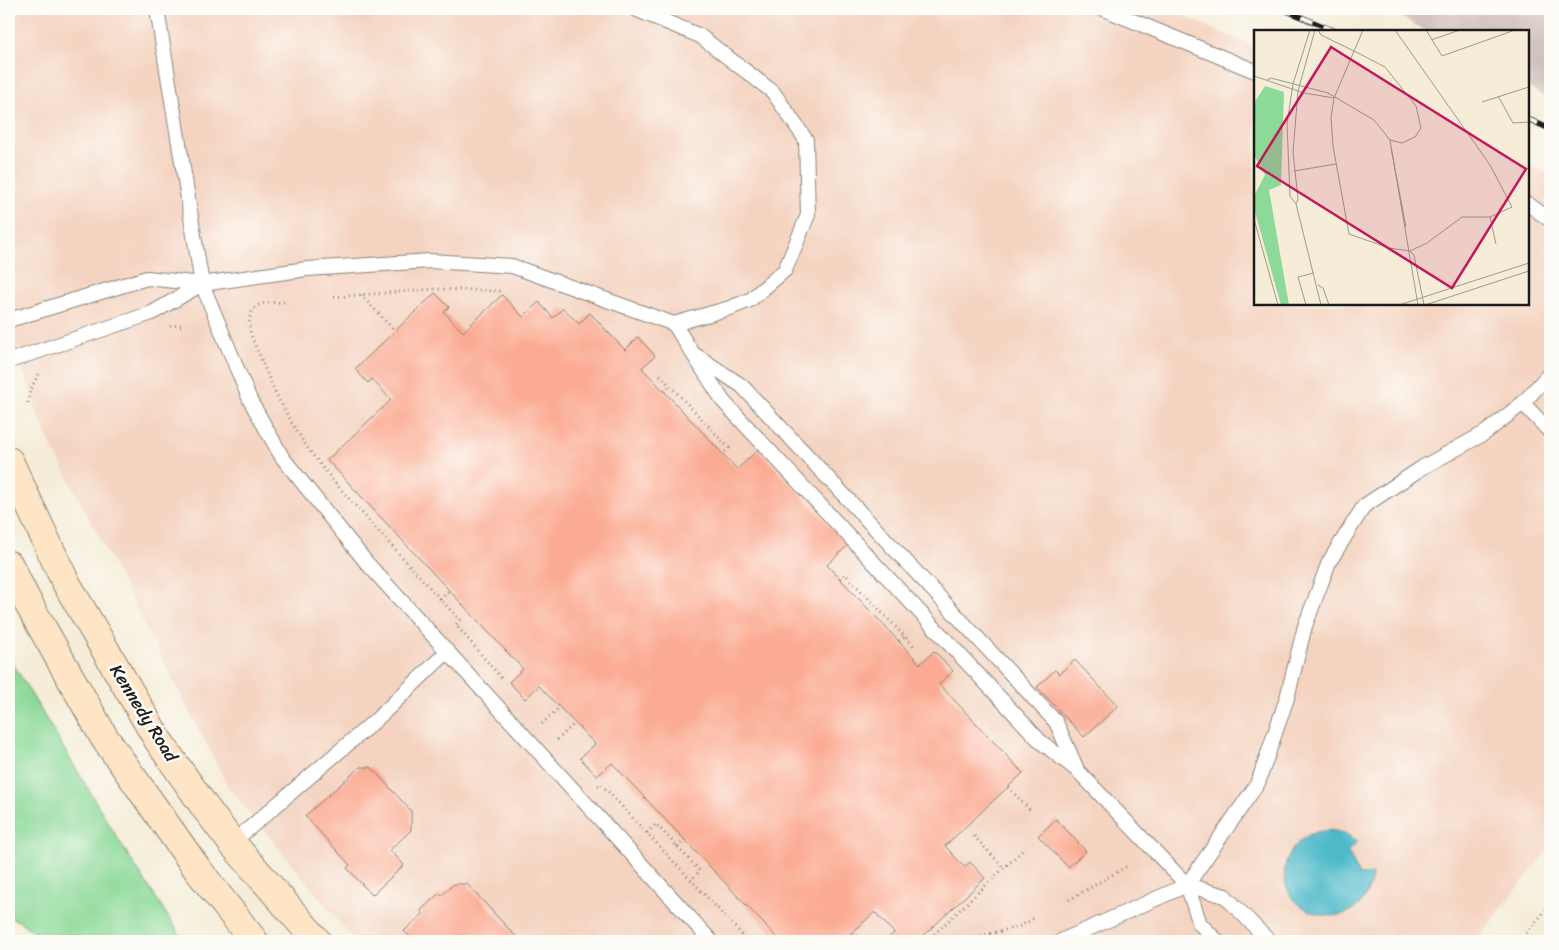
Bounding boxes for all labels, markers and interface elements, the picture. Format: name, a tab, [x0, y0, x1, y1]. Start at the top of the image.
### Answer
inset map	[1254, 30, 1529, 305]
street label: Kennedy Road	[101, 658, 188, 770]

